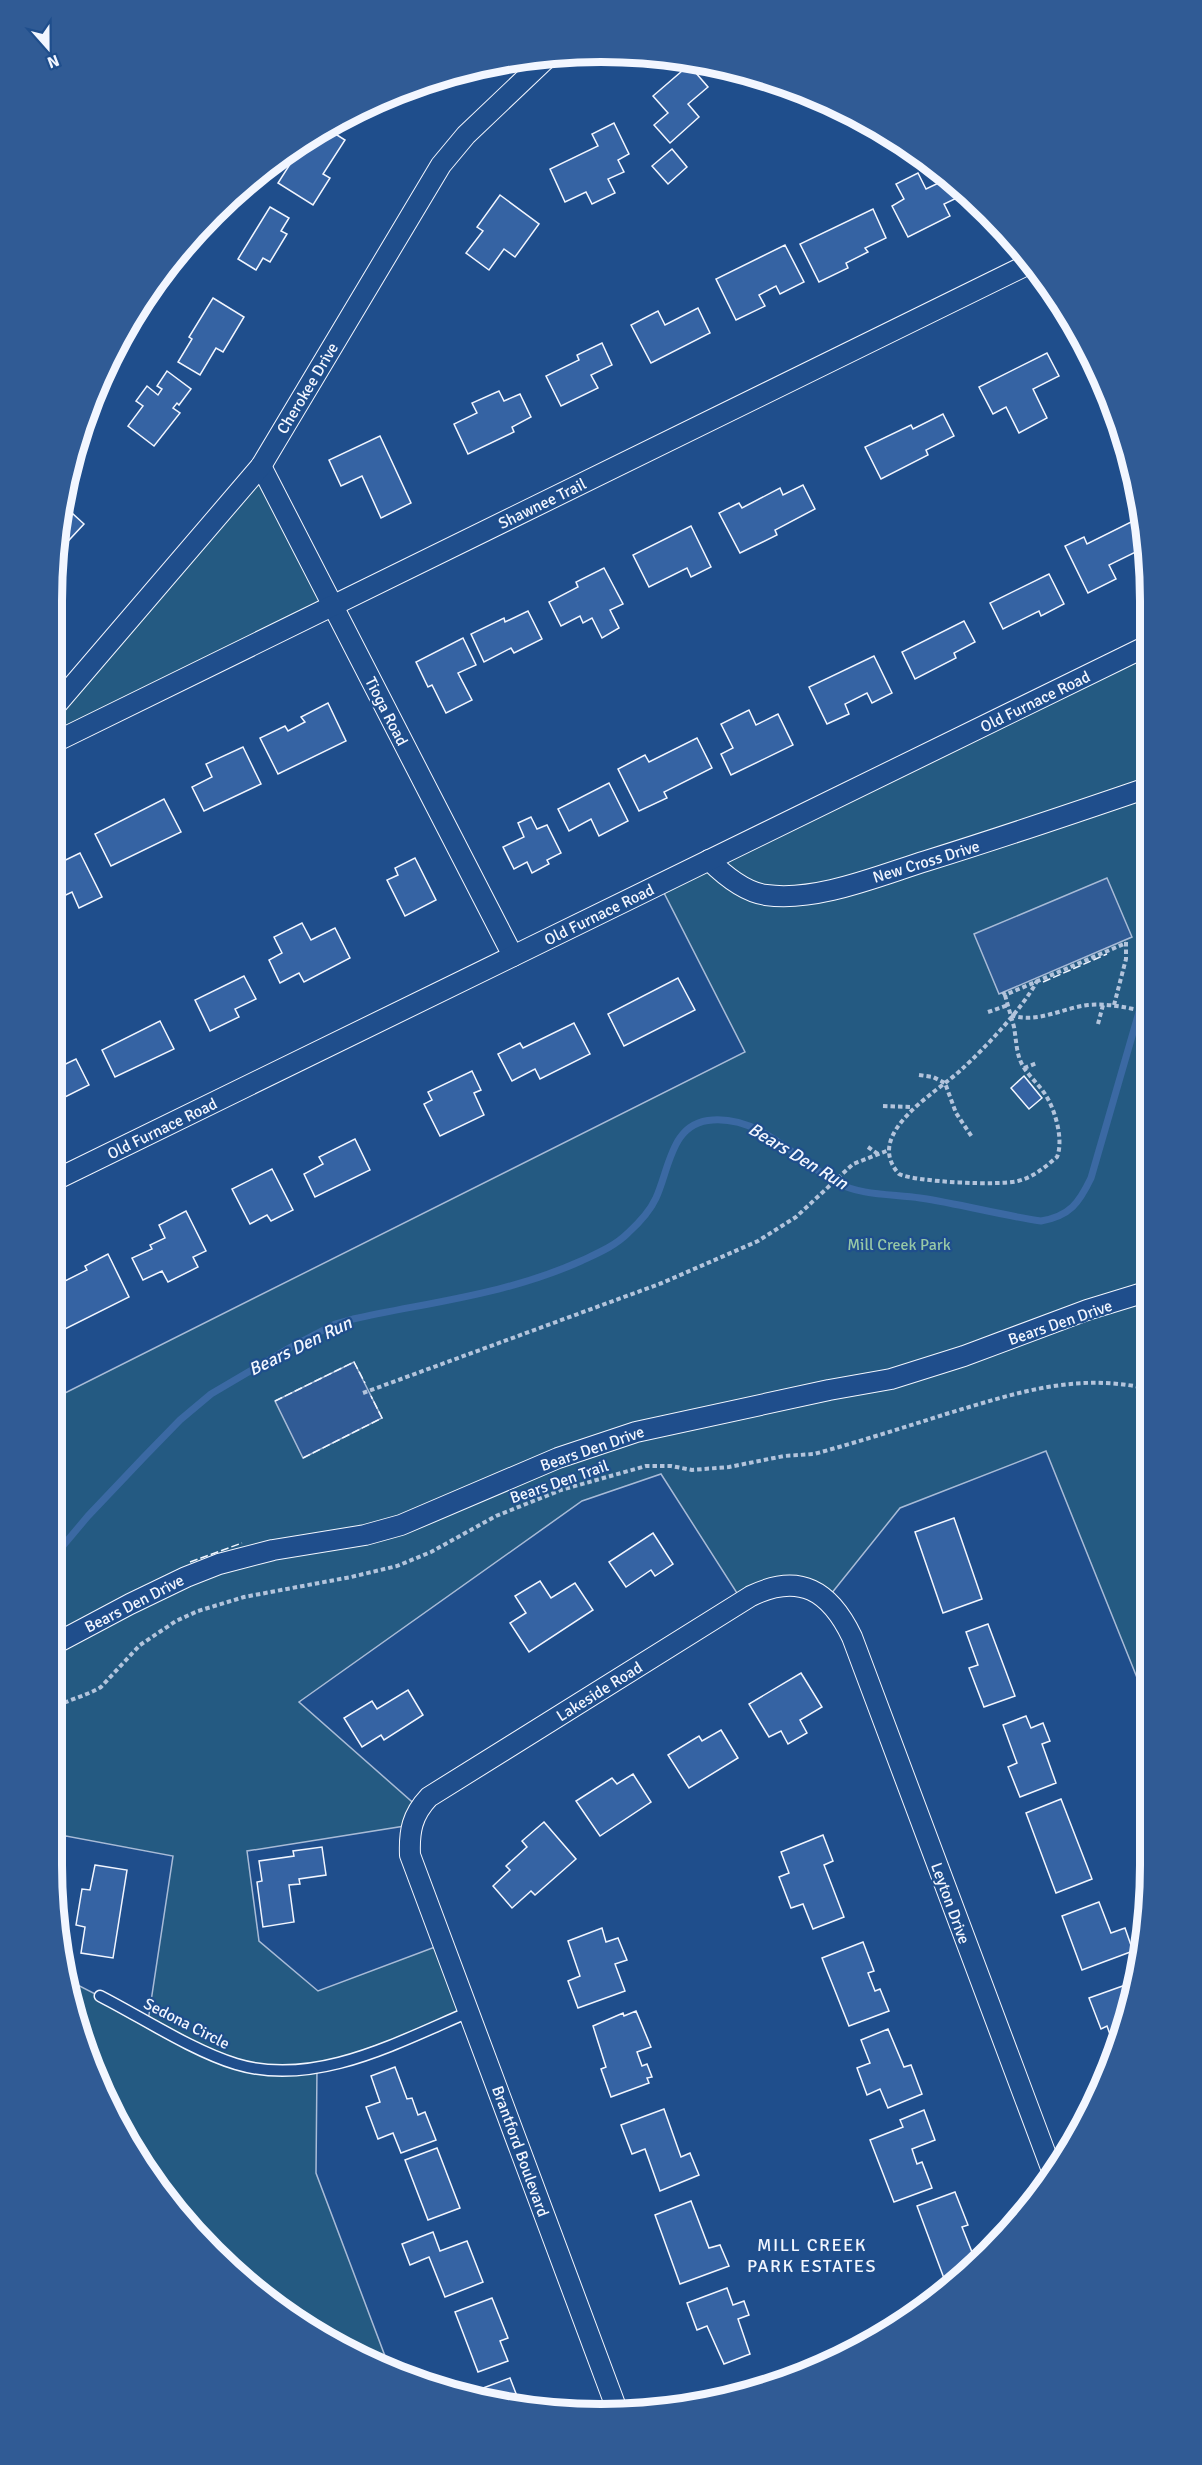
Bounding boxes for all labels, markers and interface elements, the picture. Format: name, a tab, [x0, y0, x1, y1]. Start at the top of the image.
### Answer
north arrow	[18, 18, 78, 78]
text: N	[44, 50, 62, 72]
street label: Cherokee Drive	[273, 339, 343, 438]
street label: Shawnee Trail	[495, 474, 590, 534]
street label: Old Furnace Road	[977, 667, 1094, 737]
street label: Tioga Road	[360, 674, 412, 749]
street label: New Cross Drive	[870, 836, 982, 888]
street label: Old Furnace Road	[541, 880, 658, 950]
street label: Old Furnace Road	[104, 1094, 221, 1164]
water label: Bears Den Run	[744, 1118, 853, 1195]
park label: Mill Creek Park	[847, 1235, 951, 1255]
street label: Bears Den Drive	[1006, 1296, 1115, 1350]
water label: Bears Den Run	[245, 1311, 356, 1380]
street label: Bears Den Drive	[538, 1422, 647, 1476]
street label: Bears Den Trail	[507, 1456, 612, 1508]
street label: Bears Den Drive	[82, 1570, 187, 1637]
street label: Lakeside Road	[553, 1657, 646, 1726]
street label: Leyton Drive	[926, 1860, 974, 1947]
street label: Sedona Circle	[140, 1994, 233, 2054]
street label: Brantford Boulevard	[487, 2083, 553, 2220]
district label: MILL CREEK PARK ESTATES	[747, 2234, 877, 2277]

